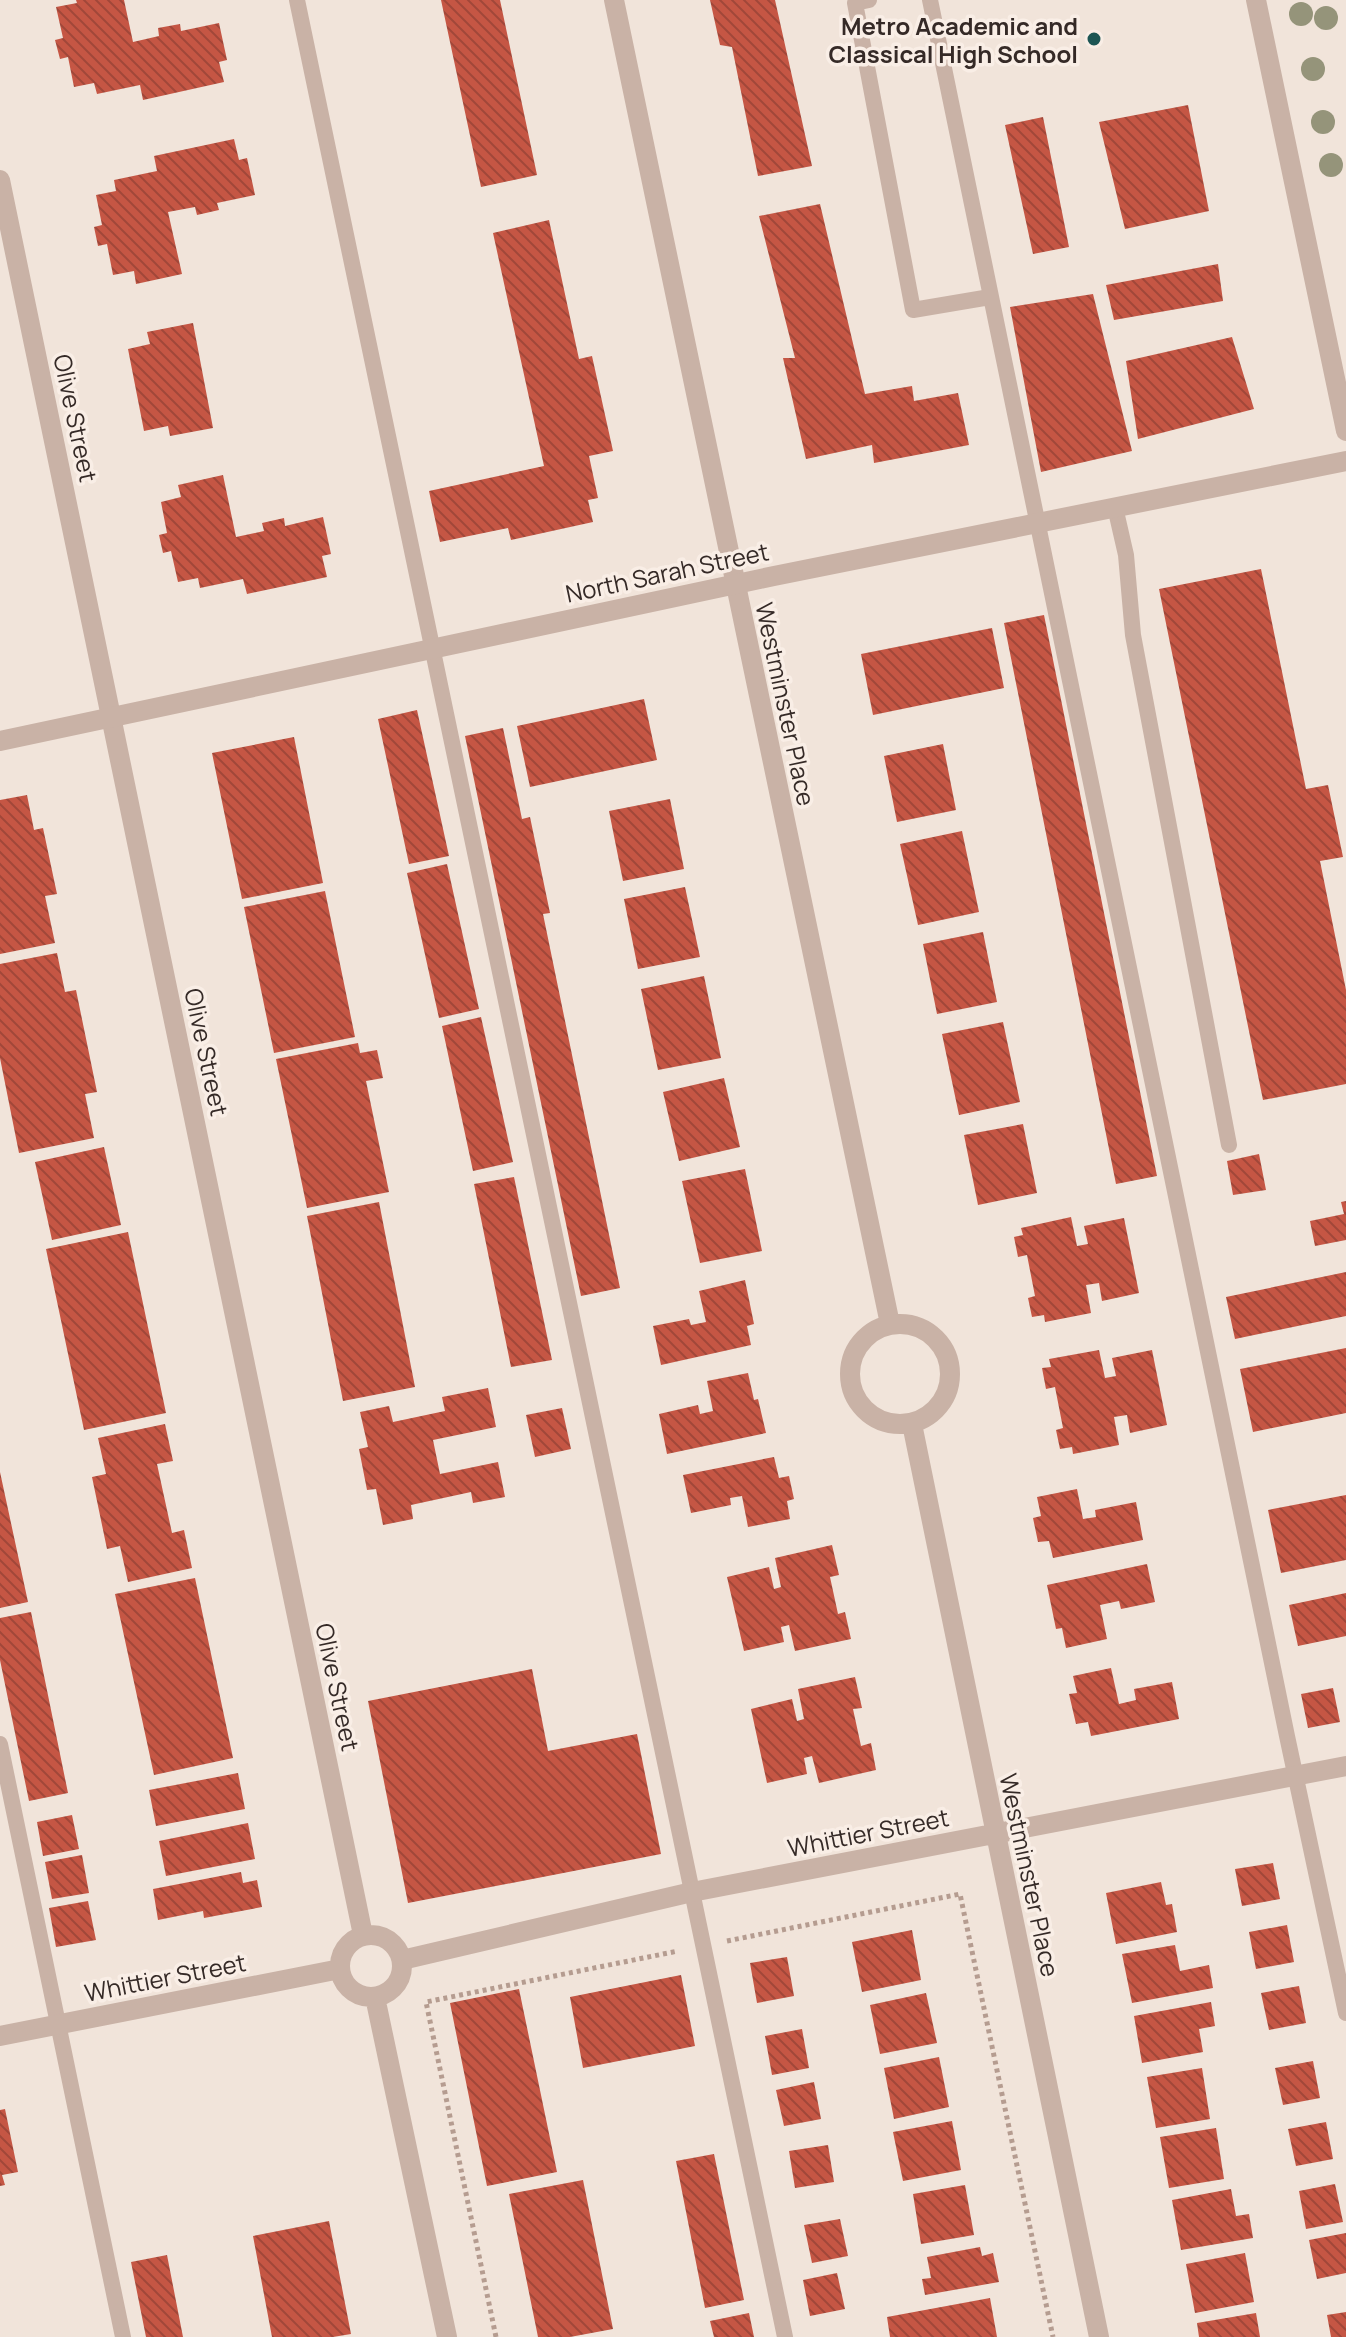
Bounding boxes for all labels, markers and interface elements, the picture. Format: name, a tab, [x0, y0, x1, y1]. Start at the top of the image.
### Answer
place label: Metro Academic and Classical High School	[828, 9, 1078, 70]
marker: Metro Academic and Classical High School	[1085, 30, 1103, 48]
street label: Olive Street	[46, 351, 106, 485]
street label: North Sarah Street	[562, 534, 772, 610]
street label: Westminster Place	[748, 599, 824, 809]
street label: Olive Street	[177, 985, 237, 1119]
street label: Olive Street	[308, 1620, 368, 1754]
street label: Westminster Place	[992, 1770, 1068, 1980]
street label: Whittier Street	[785, 1800, 951, 1864]
street label: Whittier Street	[82, 1945, 248, 2009]

